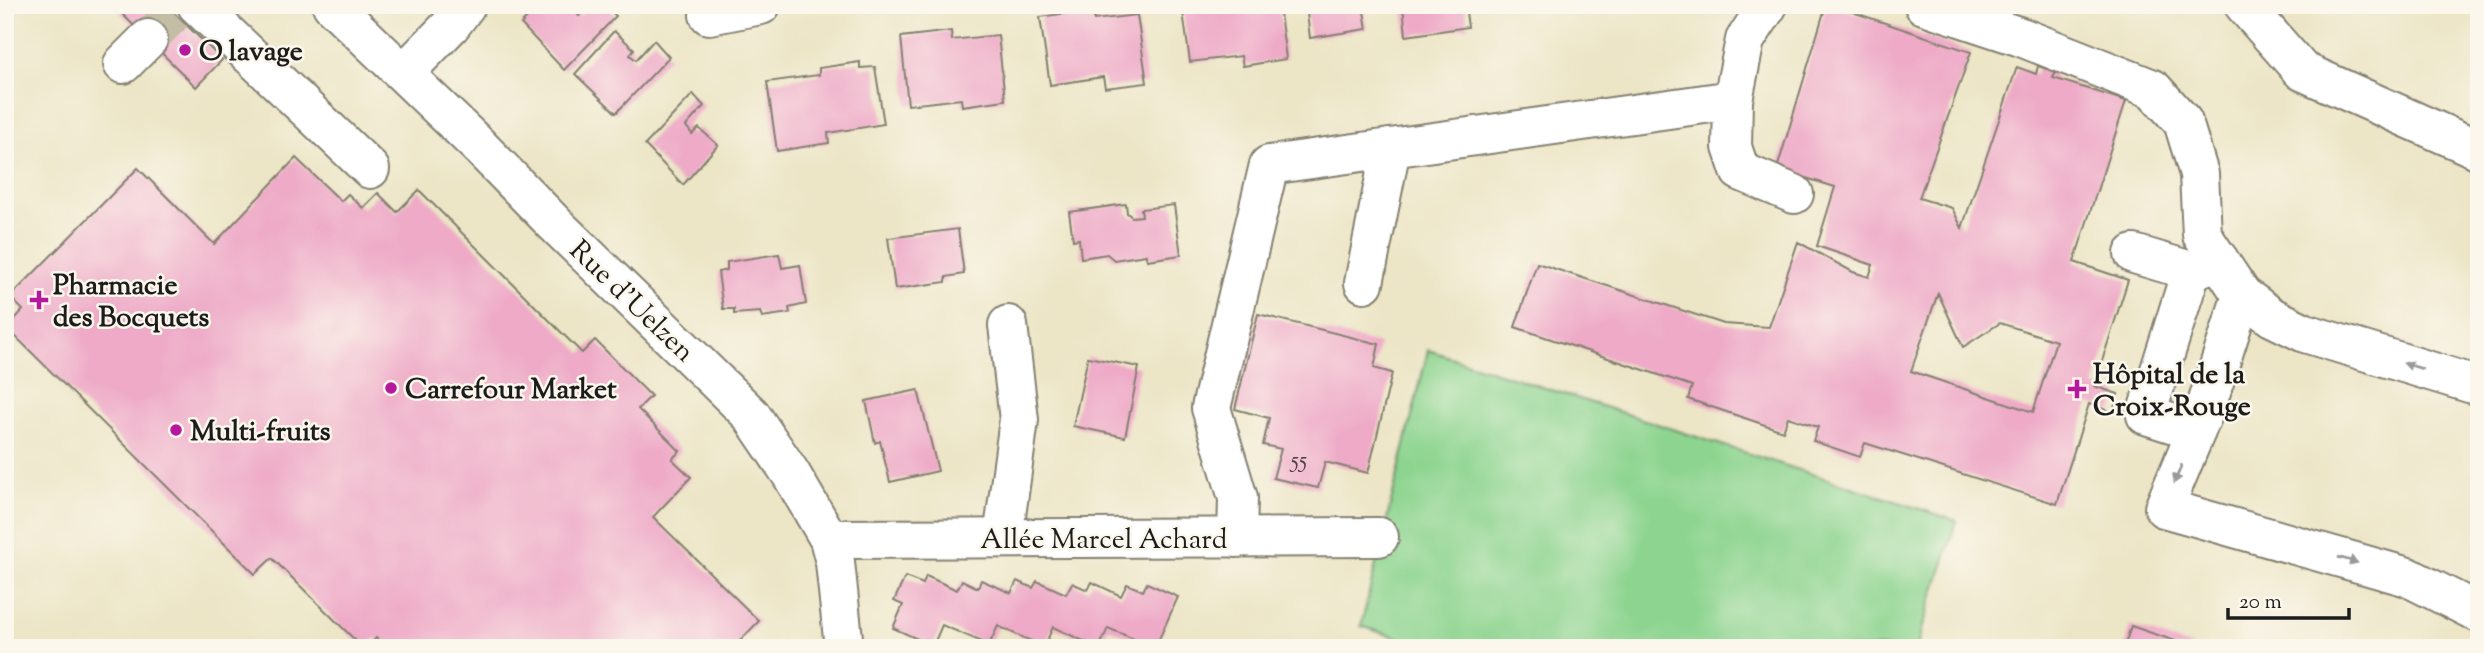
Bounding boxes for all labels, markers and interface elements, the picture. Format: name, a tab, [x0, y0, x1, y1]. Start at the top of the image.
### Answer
place label: O lavage	[199, 33, 303, 73]
marker: O lavage	[177, 42, 193, 58]
street label: Rue d'Uelzen	[559, 232, 703, 372]
place label: Pharmacie des Bocquets	[53, 267, 209, 339]
marker: Pharmacie des Bocquets	[31, 292, 47, 308]
place label: Hôpital de la Croix-Rouge	[2093, 356, 2251, 428]
one-way arrow	[2403, 361, 2424, 371]
place label: Carrefour Market	[405, 371, 617, 411]
marker: Hôpital de la Croix-Rouge	[2067, 379, 2087, 399]
marker: Carrefour Market	[383, 380, 399, 396]
place label: Multi-fruits	[190, 413, 331, 453]
marker: Multi-fruits	[168, 422, 184, 438]
house number: 55	[1289, 444, 1307, 478]
one-way arrow	[2172, 464, 2183, 485]
street label: Allée Marcel Achard	[980, 521, 1228, 561]
one-way arrow	[2337, 556, 2358, 566]
scale bar	[2228, 576, 2349, 620]
text: 20 m	[2239, 588, 2282, 618]

